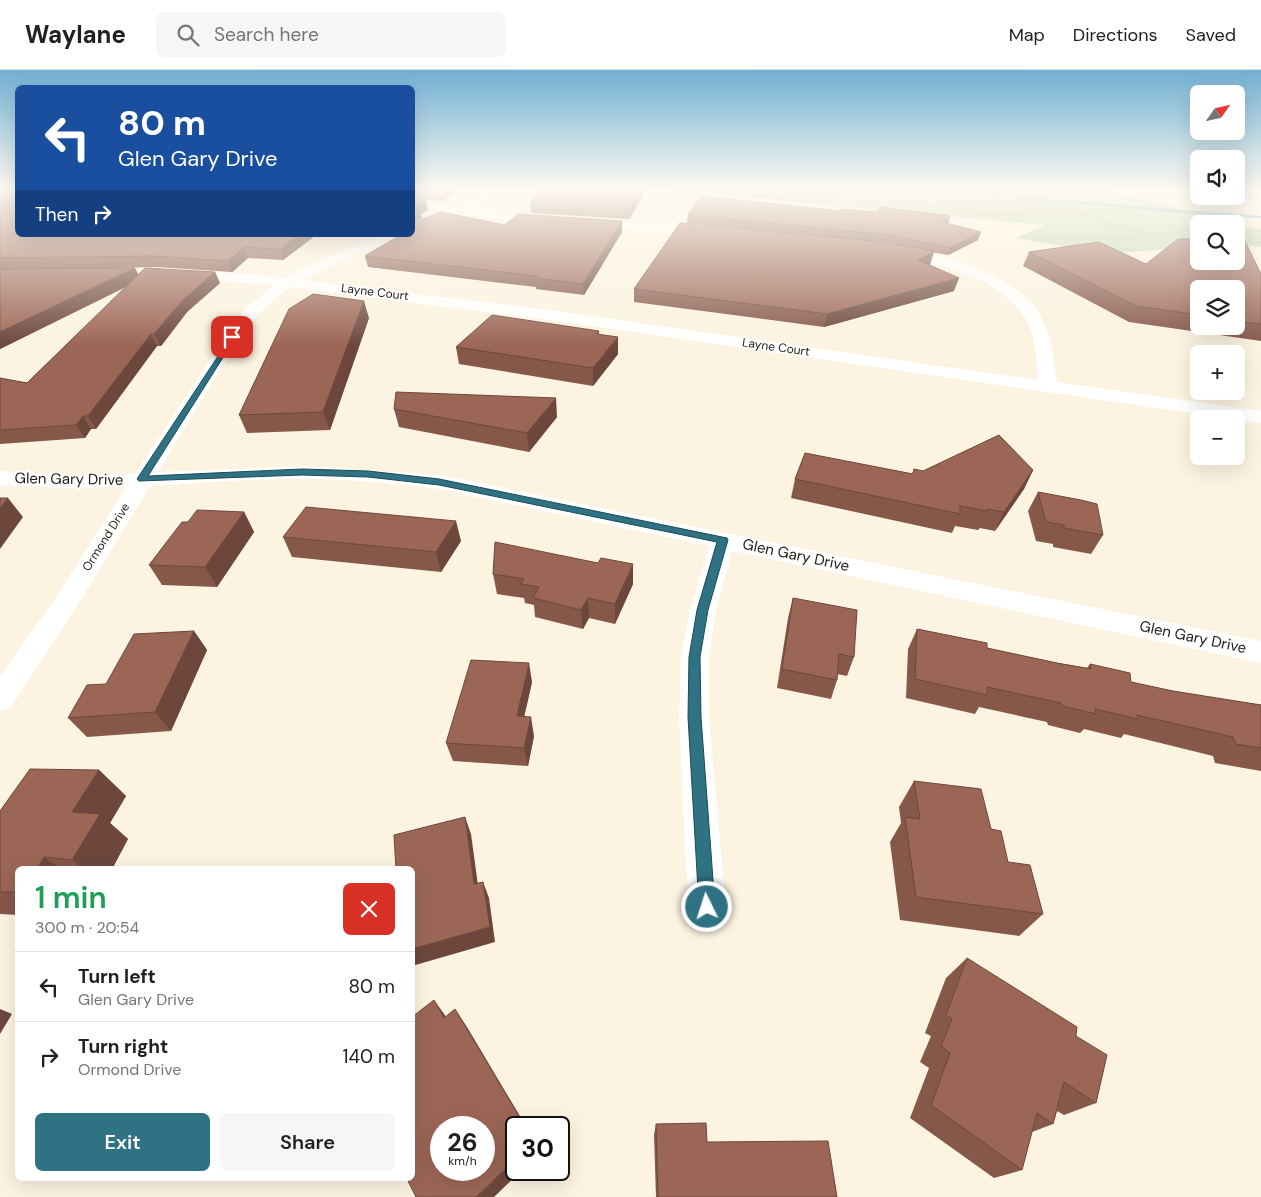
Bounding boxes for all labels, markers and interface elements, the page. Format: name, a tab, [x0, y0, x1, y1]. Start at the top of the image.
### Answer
search box	[156, 12, 506, 57]
text: Waylane	[25, 19, 126, 50]
icon: search	[174, 21, 202, 49]
text: Search here	[214, 22, 319, 47]
text: Map	[1009, 23, 1045, 47]
text: Directions	[1073, 23, 1158, 47]
text: Saved	[1186, 23, 1236, 47]
north arrow	[1190, 85, 1245, 140]
map controls	[1190, 85, 1245, 465]
text: 80 m	[118, 100, 206, 146]
icon: left	[35, 105, 100, 170]
text: Glen Gary Drive	[118, 144, 278, 173]
button: sound	[1190, 150, 1245, 205]
icon: right	[88, 200, 116, 228]
text: Then	[35, 202, 78, 227]
button: search	[1190, 215, 1245, 270]
street label: Layne Court	[340, 280, 410, 304]
button: layers	[1190, 280, 1245, 335]
pin	[211, 316, 253, 358]
icon: arrive	[218, 323, 246, 351]
street label: Layne Court	[741, 334, 811, 360]
button: +	[1190, 345, 1245, 400]
button: −	[1190, 410, 1245, 465]
street label: Glen Gary Drive	[14, 468, 124, 490]
street label: Ormond Drive	[79, 500, 133, 574]
street label: Glen Gary Drive	[741, 534, 851, 576]
street label: Glen Gary Drive	[1138, 616, 1248, 658]
text: 1 min	[35, 878, 107, 917]
position arrow	[680, 880, 732, 932]
button: close	[343, 883, 395, 935]
text: 300 m · 20:54	[35, 917, 139, 938]
text: Turn left	[78, 964, 156, 989]
icon: left	[35, 973, 63, 1001]
text: 80 m	[348, 974, 395, 999]
text: Glen Gary Drive	[78, 989, 194, 1010]
text: Turn right	[78, 1034, 168, 1059]
icon: right	[35, 1043, 63, 1071]
text: 140 m	[343, 1044, 395, 1069]
text: Ormond Drive	[78, 1059, 181, 1080]
button: Exit	[35, 1113, 210, 1171]
button: Share	[220, 1113, 395, 1171]
speed limit sign: 30	[505, 1116, 570, 1181]
text: 26	[447, 1126, 478, 1159]
text: km/h	[448, 1153, 477, 1169]

